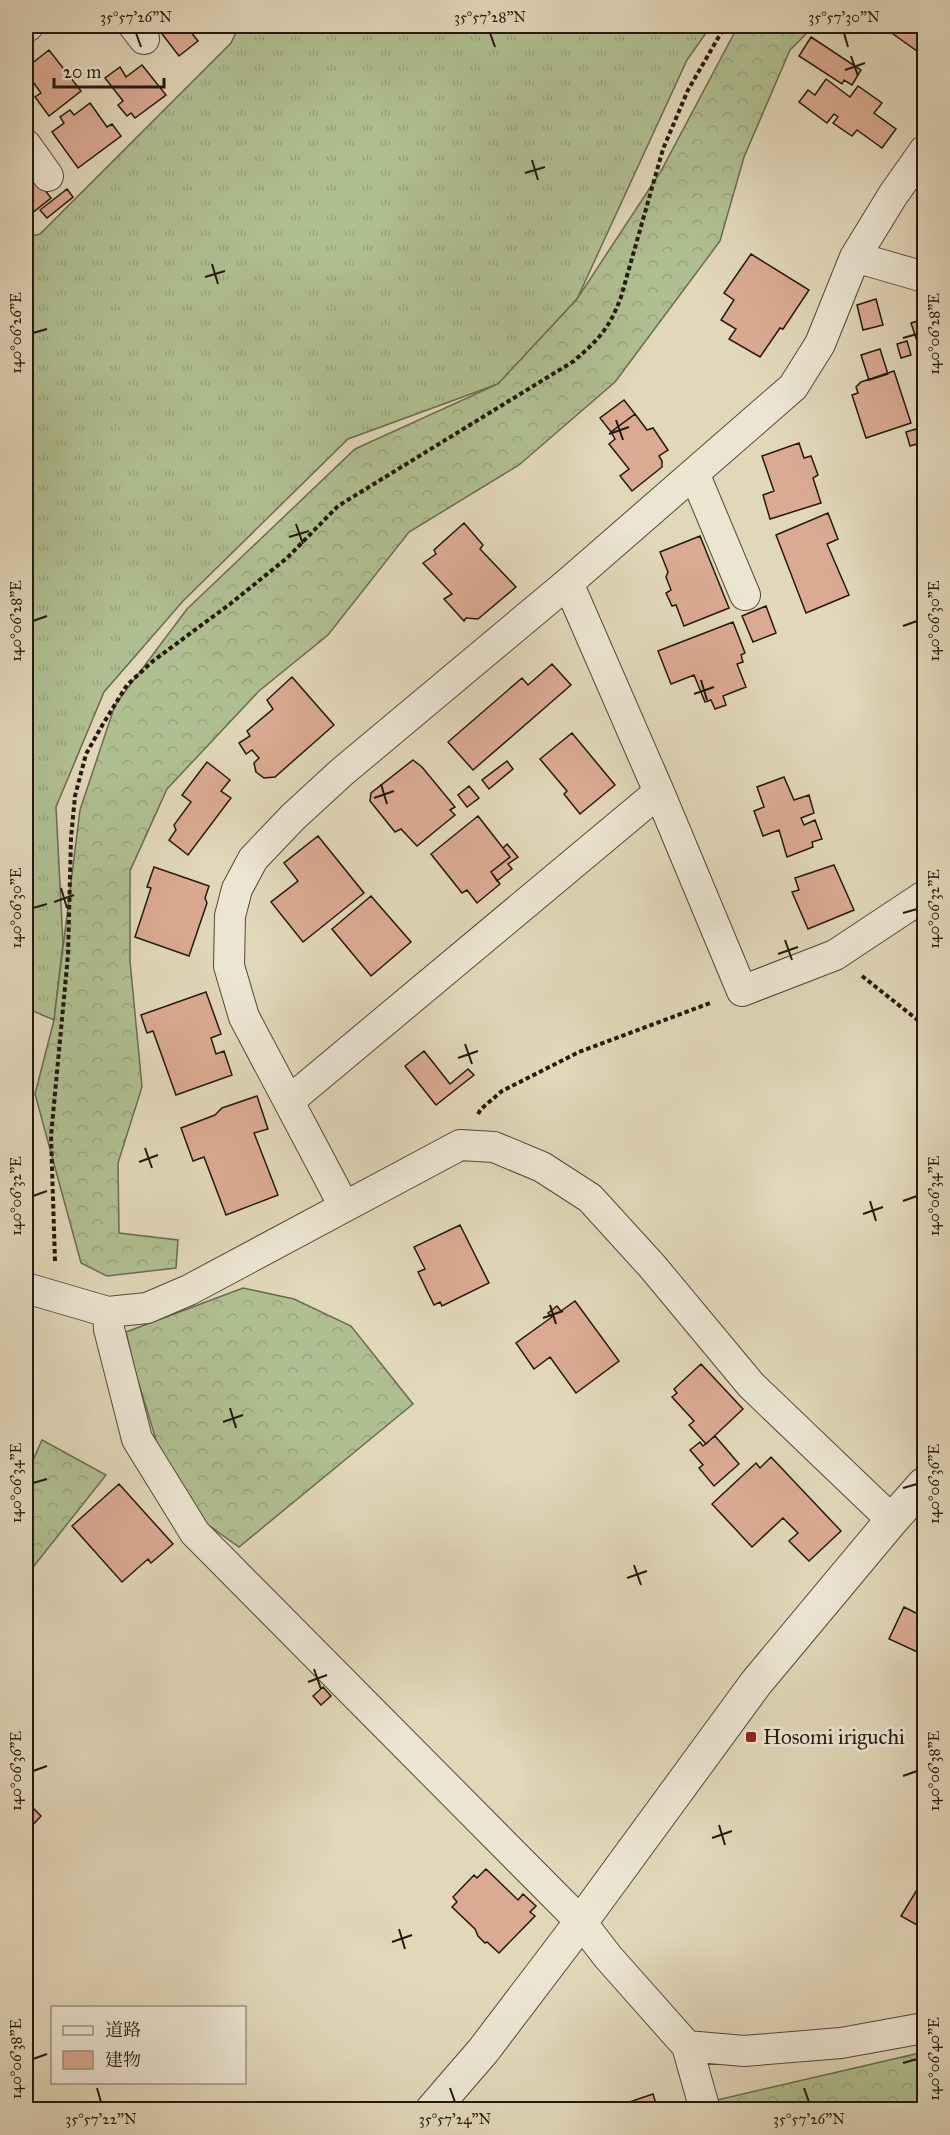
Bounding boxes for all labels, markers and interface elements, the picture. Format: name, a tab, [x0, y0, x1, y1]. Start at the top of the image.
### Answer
text: 35°57'26"N	[100, 8, 172, 26]
text: 35°57'28"N	[454, 8, 526, 26]
text: 35°57'30"N	[808, 8, 880, 26]
scale bar	[54, 51, 164, 89]
text: 20 m	[63, 61, 101, 83]
text: 140°06'26"E	[7, 292, 25, 374]
text: 140°06'28"E	[925, 293, 943, 375]
text: 140°06'28"E	[7, 580, 25, 662]
text: 140°06'30"E	[925, 580, 943, 662]
text: 140°06'30"E	[7, 867, 25, 949]
text: 140°06'32"E	[925, 869, 943, 949]
text: 140°06'34"E	[925, 1155, 943, 1236]
text: 140°06'32"E	[7, 1156, 25, 1236]
text: 140°06'34"E	[7, 1442, 25, 1523]
text: 140°06'36"E	[925, 1444, 943, 1524]
place label: Hosomi iriguchi	[763, 1724, 905, 1750]
marker: Hosomi iriguchi	[744, 1730, 758, 1744]
text: 140°06'36"E	[7, 1731, 25, 1811]
text: 140°06'38"E	[925, 1731, 943, 1811]
legend	[51, 2006, 246, 2084]
text: 140°06'40"E	[925, 2017, 943, 2101]
text: 140°06'38"E	[7, 2019, 25, 2099]
text: 道路	[105, 2019, 141, 2041]
text: 建物	[105, 2049, 141, 2071]
text: 35°57'22"N	[65, 2110, 137, 2128]
text: 35°57'24"N	[419, 2110, 492, 2128]
text: 35°57'26"N	[773, 2110, 845, 2128]

